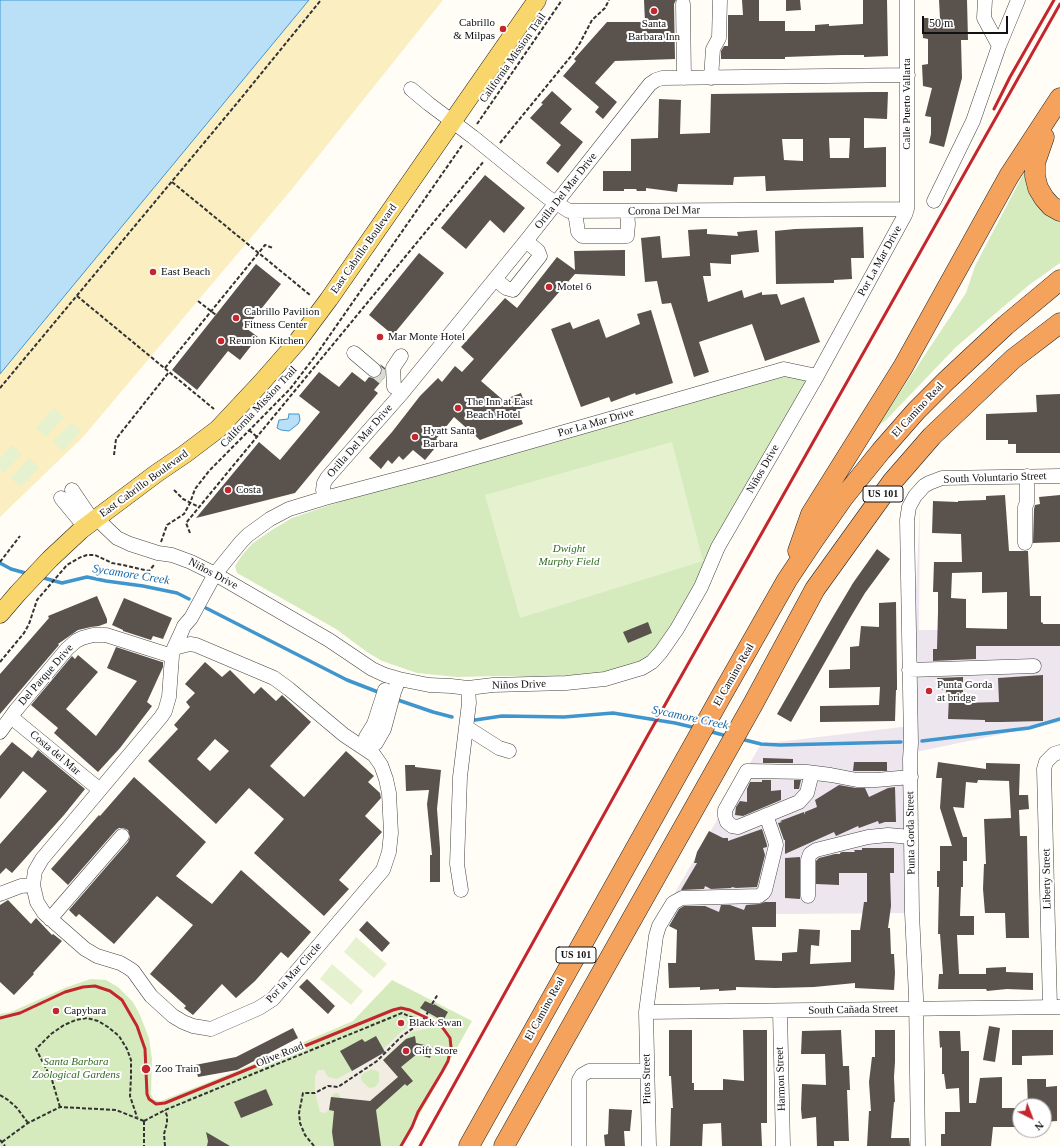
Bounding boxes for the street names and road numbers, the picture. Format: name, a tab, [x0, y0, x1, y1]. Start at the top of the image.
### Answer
street label: California Mission Trail	[477, 11, 549, 105]
street label: Calle Puerto Vallarta	[900, 58, 914, 150]
street label: Orilla Del Mar Drive	[532, 150, 600, 232]
street label: East Cabrillo Boulevard	[328, 202, 400, 296]
street label: Corona Del Mar	[628, 204, 700, 218]
street label: Por La Mar Drive	[855, 223, 905, 299]
street label: California Mission Trail	[218, 364, 300, 450]
street label: El Camino Real	[889, 380, 947, 440]
street label: Orilla Del Mar Drive	[324, 402, 396, 480]
street label: Por La Mar Drive	[556, 406, 636, 440]
street label: Niños Drive	[744, 442, 782, 496]
street label: East Cabrillo Boulevard	[97, 447, 191, 521]
street label: South Voluntario Street	[943, 470, 1047, 486]
road number: US 101	[863, 486, 903, 502]
street label: Niños Drive	[186, 555, 240, 593]
street label: El Camino Real	[711, 641, 757, 709]
street label: Del Parque Drive	[16, 642, 76, 708]
street label: Niños Drive	[492, 677, 546, 693]
street label: Costa del Mar	[27, 728, 83, 778]
street label: Punta Gorda Street	[904, 791, 918, 875]
street label: Liberty Street	[1040, 848, 1054, 910]
street label: Por la Mar Circle	[263, 940, 325, 1006]
road number: US 101	[556, 947, 596, 963]
street label: El Camino Real	[522, 975, 568, 1043]
street label: South Cañada Street	[808, 1003, 898, 1017]
street label: Olive Road	[254, 1039, 306, 1071]
street label: Harmon Street	[773, 1047, 789, 1111]
street label: Pitos Street	[640, 1054, 654, 1104]

